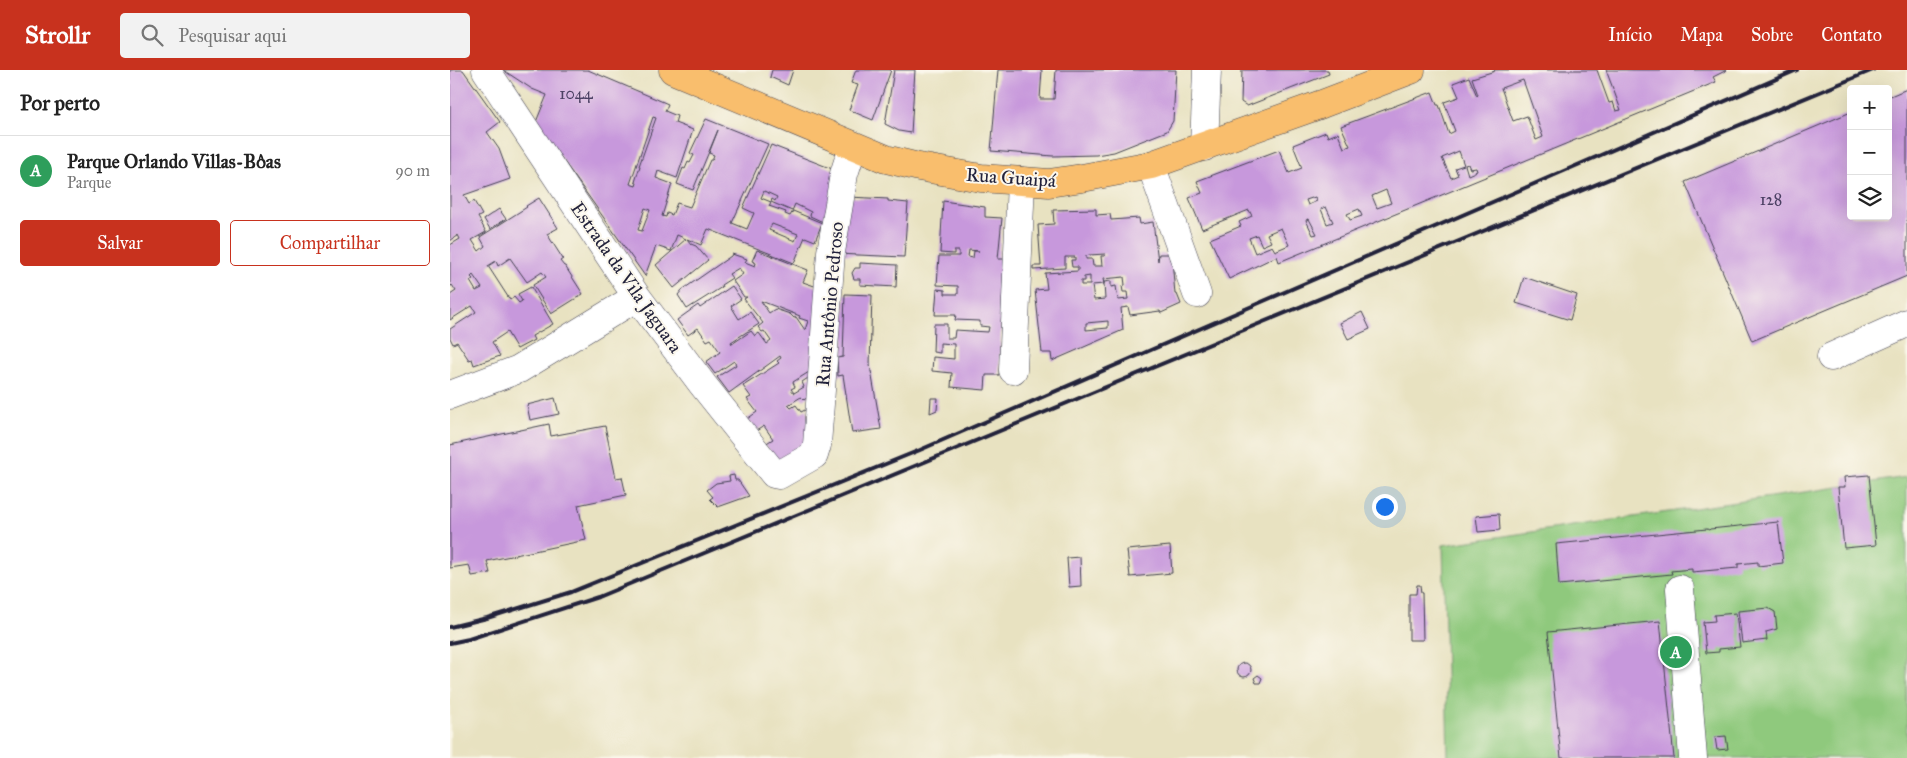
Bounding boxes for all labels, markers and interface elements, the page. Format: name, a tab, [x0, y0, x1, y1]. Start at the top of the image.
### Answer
search box	[120, 13, 470, 58]
text: Strollr	[25, 20, 90, 50]
icon: search	[138, 21, 166, 49]
text: Pesquisar aqui	[178, 24, 287, 47]
text: Início	[1608, 24, 1652, 46]
text: Mapa	[1680, 24, 1723, 46]
text: Sobre	[1751, 24, 1793, 46]
text: Contato	[1821, 24, 1882, 46]
house number: 1044	[559, 84, 594, 103]
map controls	[1847, 85, 1892, 220]
button: +	[1847, 85, 1892, 130]
text: Por perto	[20, 90, 100, 116]
button: −	[1847, 130, 1892, 175]
text: Parque Orlando Villas-Bôas	[67, 150, 281, 173]
text: A	[31, 161, 41, 180]
text: 90 m	[395, 161, 430, 180]
street label: Rua Guaipá	[965, 163, 1058, 192]
text: Parque	[67, 173, 111, 192]
button: layers	[1847, 175, 1892, 220]
house number: 128	[1760, 190, 1782, 209]
street label: Estrada da Vila Jaguara	[565, 197, 688, 359]
button: Salvar	[20, 220, 220, 266]
button: Compartilhar	[230, 220, 430, 266]
street label: Rua Antônio Pedroso	[811, 220, 848, 387]
your location	[1372, 494, 1398, 520]
pin: A	[1660, 633, 1692, 671]

